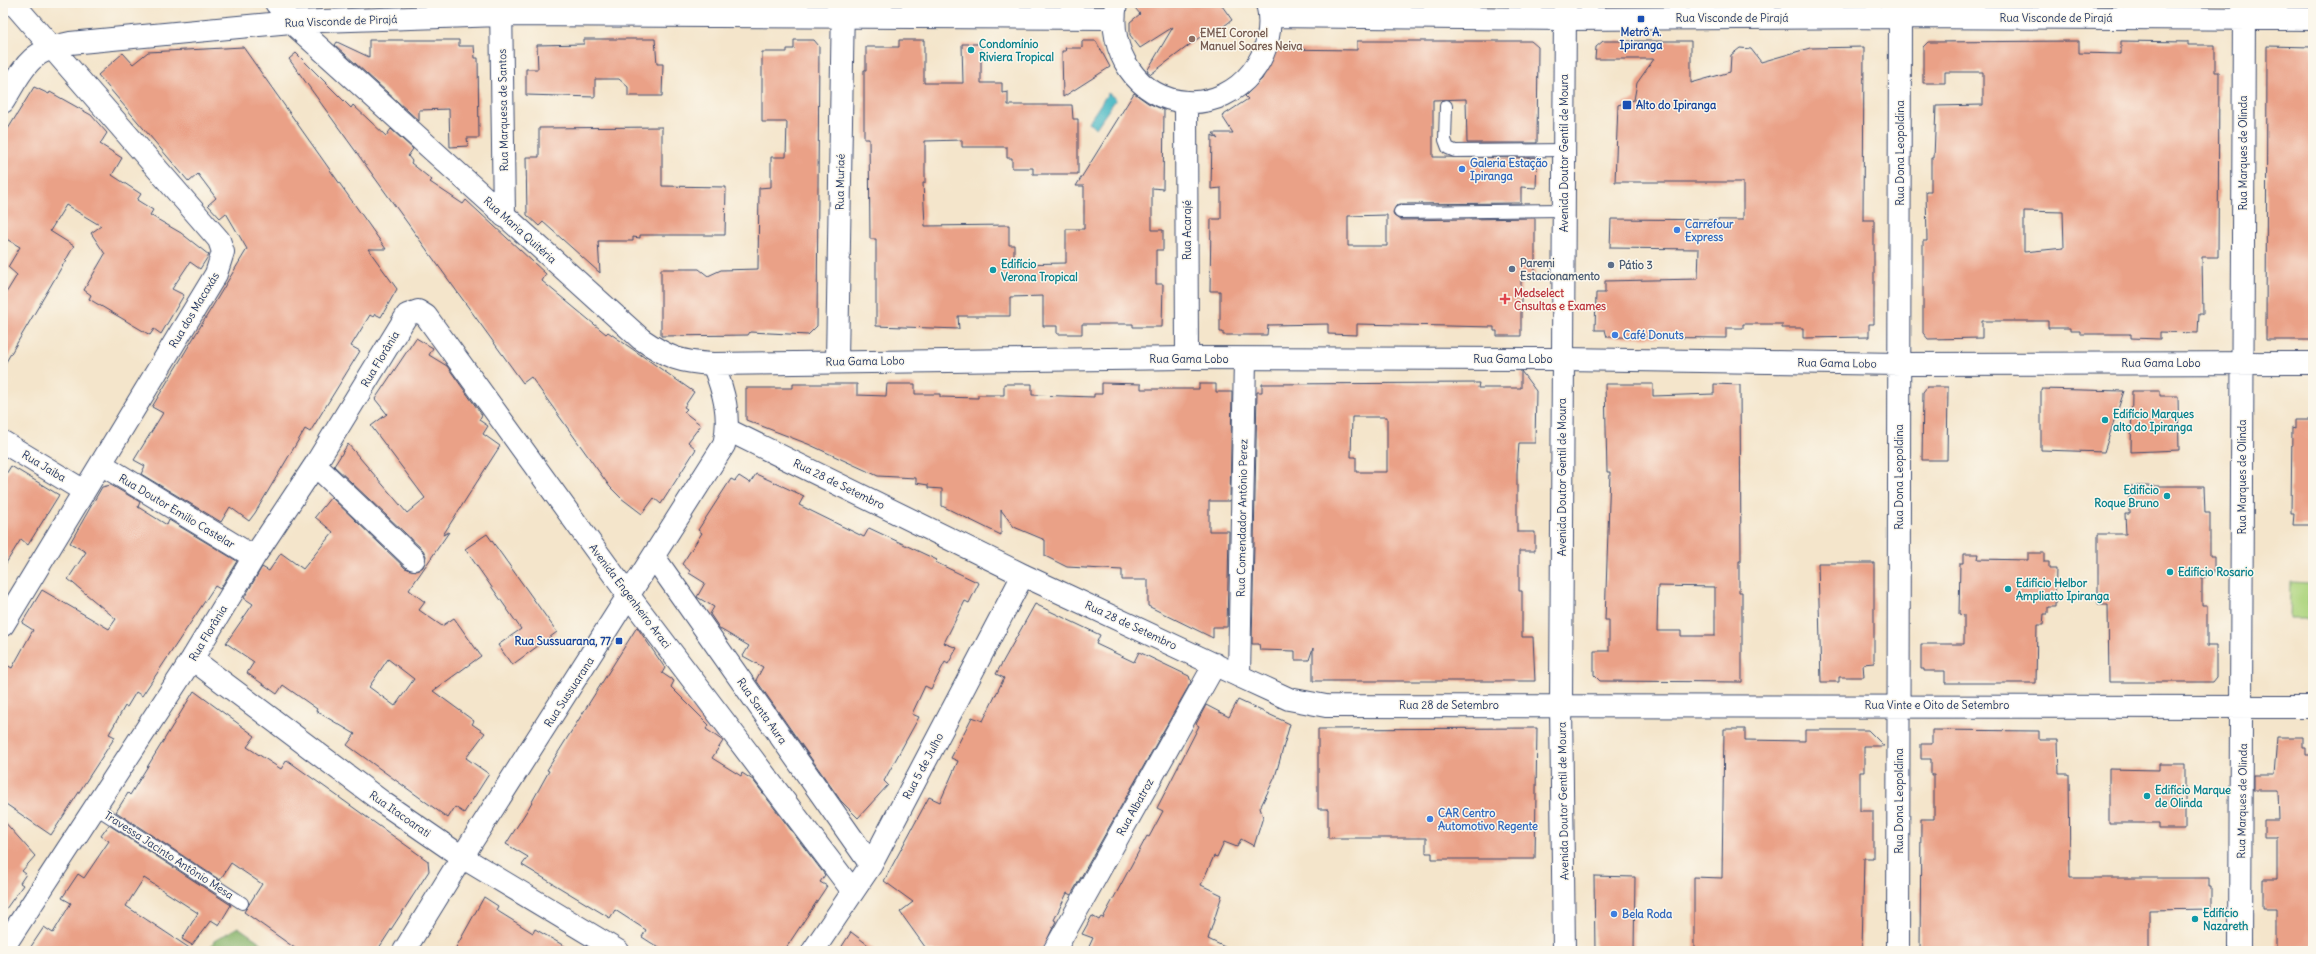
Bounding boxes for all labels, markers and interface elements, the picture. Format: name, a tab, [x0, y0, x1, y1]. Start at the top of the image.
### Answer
street label: Rua Visconde de Pirajá	[1676, 11, 1788, 25]
street label: Rua Visconde de Pirajá	[2000, 11, 2112, 25]
street label: Rua Visconde de Pirajá	[284, 12, 398, 30]
marker: Metrô A. Ipiranga	[1636, 14, 1646, 24]
place label: Metrô A. Ipiranga	[1620, 25, 1663, 53]
place label: EMEI Coronel Manuel Soares Neiva	[1200, 26, 1303, 53]
marker: EMEI Coronel Manuel Soares Neiva	[1187, 34, 1197, 44]
place label: Condomínio Riviera Tropical	[979, 37, 1054, 65]
marker: Condomínio Riviera Tropical	[966, 45, 976, 55]
street label: Rua Marquesa de Santos	[495, 49, 511, 171]
street label: Avenida Doutor Gentil de Moura	[1557, 74, 1571, 232]
street label: Rua Marques de Olinda	[2236, 95, 2250, 211]
place label: Alto do Ipiranga	[1636, 98, 1717, 113]
marker: Alto do Ipiranga	[1621, 99, 1633, 111]
street label: Rua Dona Leopoldina	[1893, 100, 1907, 206]
street label: Rua Muriaé	[833, 154, 847, 210]
place label: Galeria Estação Ipiranga	[1470, 156, 1548, 184]
marker: Galeria Estação Ipiranga	[1457, 164, 1467, 174]
street label: Rua Maria Quitéria	[481, 194, 559, 266]
street label: Rua Acarajé	[1180, 200, 1194, 260]
place label: Carrefour Express	[1685, 217, 1734, 245]
marker: Carrefour Express	[1672, 225, 1682, 235]
place label: Paremi Estacionamento	[1520, 256, 1600, 283]
place label: Edifício Verona Tropical	[1001, 257, 1078, 285]
place label: Pátio 3	[1619, 258, 1653, 272]
marker: Pátio 3	[1606, 260, 1616, 270]
marker: Paremi Estacionamento	[1507, 264, 1517, 274]
marker: Edifício Verona Tropical	[988, 265, 998, 275]
street label: Rua dos Macaxás	[166, 270, 222, 350]
place label: Medselect Cnsultas e Exames	[1514, 286, 1606, 313]
marker: Medselect Cnsultas e Exames	[1499, 293, 1511, 305]
street label: Rua Florânia	[358, 328, 402, 390]
place label: Café Donuts	[1623, 328, 1684, 342]
marker: Café Donuts	[1610, 330, 1620, 340]
street label: Rua Gama Lobo	[1149, 352, 1229, 366]
street label: Rua Gama Lobo	[1473, 352, 1553, 366]
street label: Rua Gama Lobo	[825, 353, 905, 369]
street label: Rua Gama Lobo	[1797, 355, 1877, 371]
street label: Rua Gama Lobo	[2121, 356, 2201, 370]
street label: Avenida Doutor Gentil de Moura	[1555, 398, 1569, 556]
place label: Edifício Marques alto do Ipiranga	[2113, 407, 2194, 435]
marker: Edifício Marques alto do Ipiranga	[2100, 415, 2110, 425]
street label: Rua Marques de Olinda	[2235, 419, 2249, 535]
street label: Rua Dona Leopoldina	[1892, 424, 1906, 530]
street label: Rua Comendador Antônio Perez	[1234, 439, 1250, 597]
street label: Rua Jaiba	[19, 447, 69, 485]
street label: Rua 28 de Setembro	[791, 456, 887, 512]
street label: Rua Doutor Emilio Castelar	[116, 471, 238, 552]
place label: Edifício Roque Bruno	[2094, 483, 2159, 511]
marker: Edifício Roque Bruno	[2162, 491, 2172, 501]
street label: Avenida Engenheiro Araci	[586, 541, 674, 651]
place label: Edifício Rosario	[2178, 565, 2254, 579]
marker: Edifício Rosario	[2165, 567, 2175, 577]
place label: Edifício Helbor Ampliatto Ipiranga	[2016, 576, 2110, 604]
marker: Edifício Helbor Ampliatto Ipiranga	[2003, 584, 2013, 594]
street label: Rua 28 de Setembro	[1083, 598, 1179, 652]
street label: Rua Florânia	[186, 602, 230, 664]
place label: Rua Sussuarana, 77	[515, 634, 612, 648]
marker: Rua Sussuarana, 77	[614, 636, 624, 646]
street label: Rua Sussuarana	[541, 654, 597, 730]
street label: Rua Santa Aura	[734, 675, 790, 747]
street label: Rua 28 de Setembro	[1399, 698, 1499, 712]
street label: Rua Vinte e Oito de Setembro	[1865, 698, 2009, 712]
street label: Avenida Doutor Gentil de Moura	[1555, 722, 1571, 880]
street label: Rua 5 de Julho	[900, 730, 946, 802]
street label: Rua Marques de Olinda	[2234, 743, 2250, 859]
street label: Rua Dona Leopoldina	[1892, 748, 1906, 854]
street label: Rua Albatroz	[1113, 776, 1157, 838]
place label: Edifício Marque de Olinda	[2155, 783, 2231, 810]
street label: Rua Itacoarati	[367, 788, 433, 840]
marker: Edifício Marque de Olinda	[2142, 791, 2152, 801]
place label: CAR Centro Automotivo Regente	[1438, 806, 1538, 834]
street label: Travessa Jacinto Antônio Mesa	[102, 808, 236, 902]
marker: CAR Centro Automotivo Regente	[1425, 814, 1435, 824]
place label: Edifício Nazareth	[2203, 906, 2249, 933]
place label: Bela Roda	[1622, 907, 1673, 921]
marker: Bela Roda	[1609, 909, 1619, 919]
marker: Edifício Nazareth	[2190, 914, 2200, 924]

